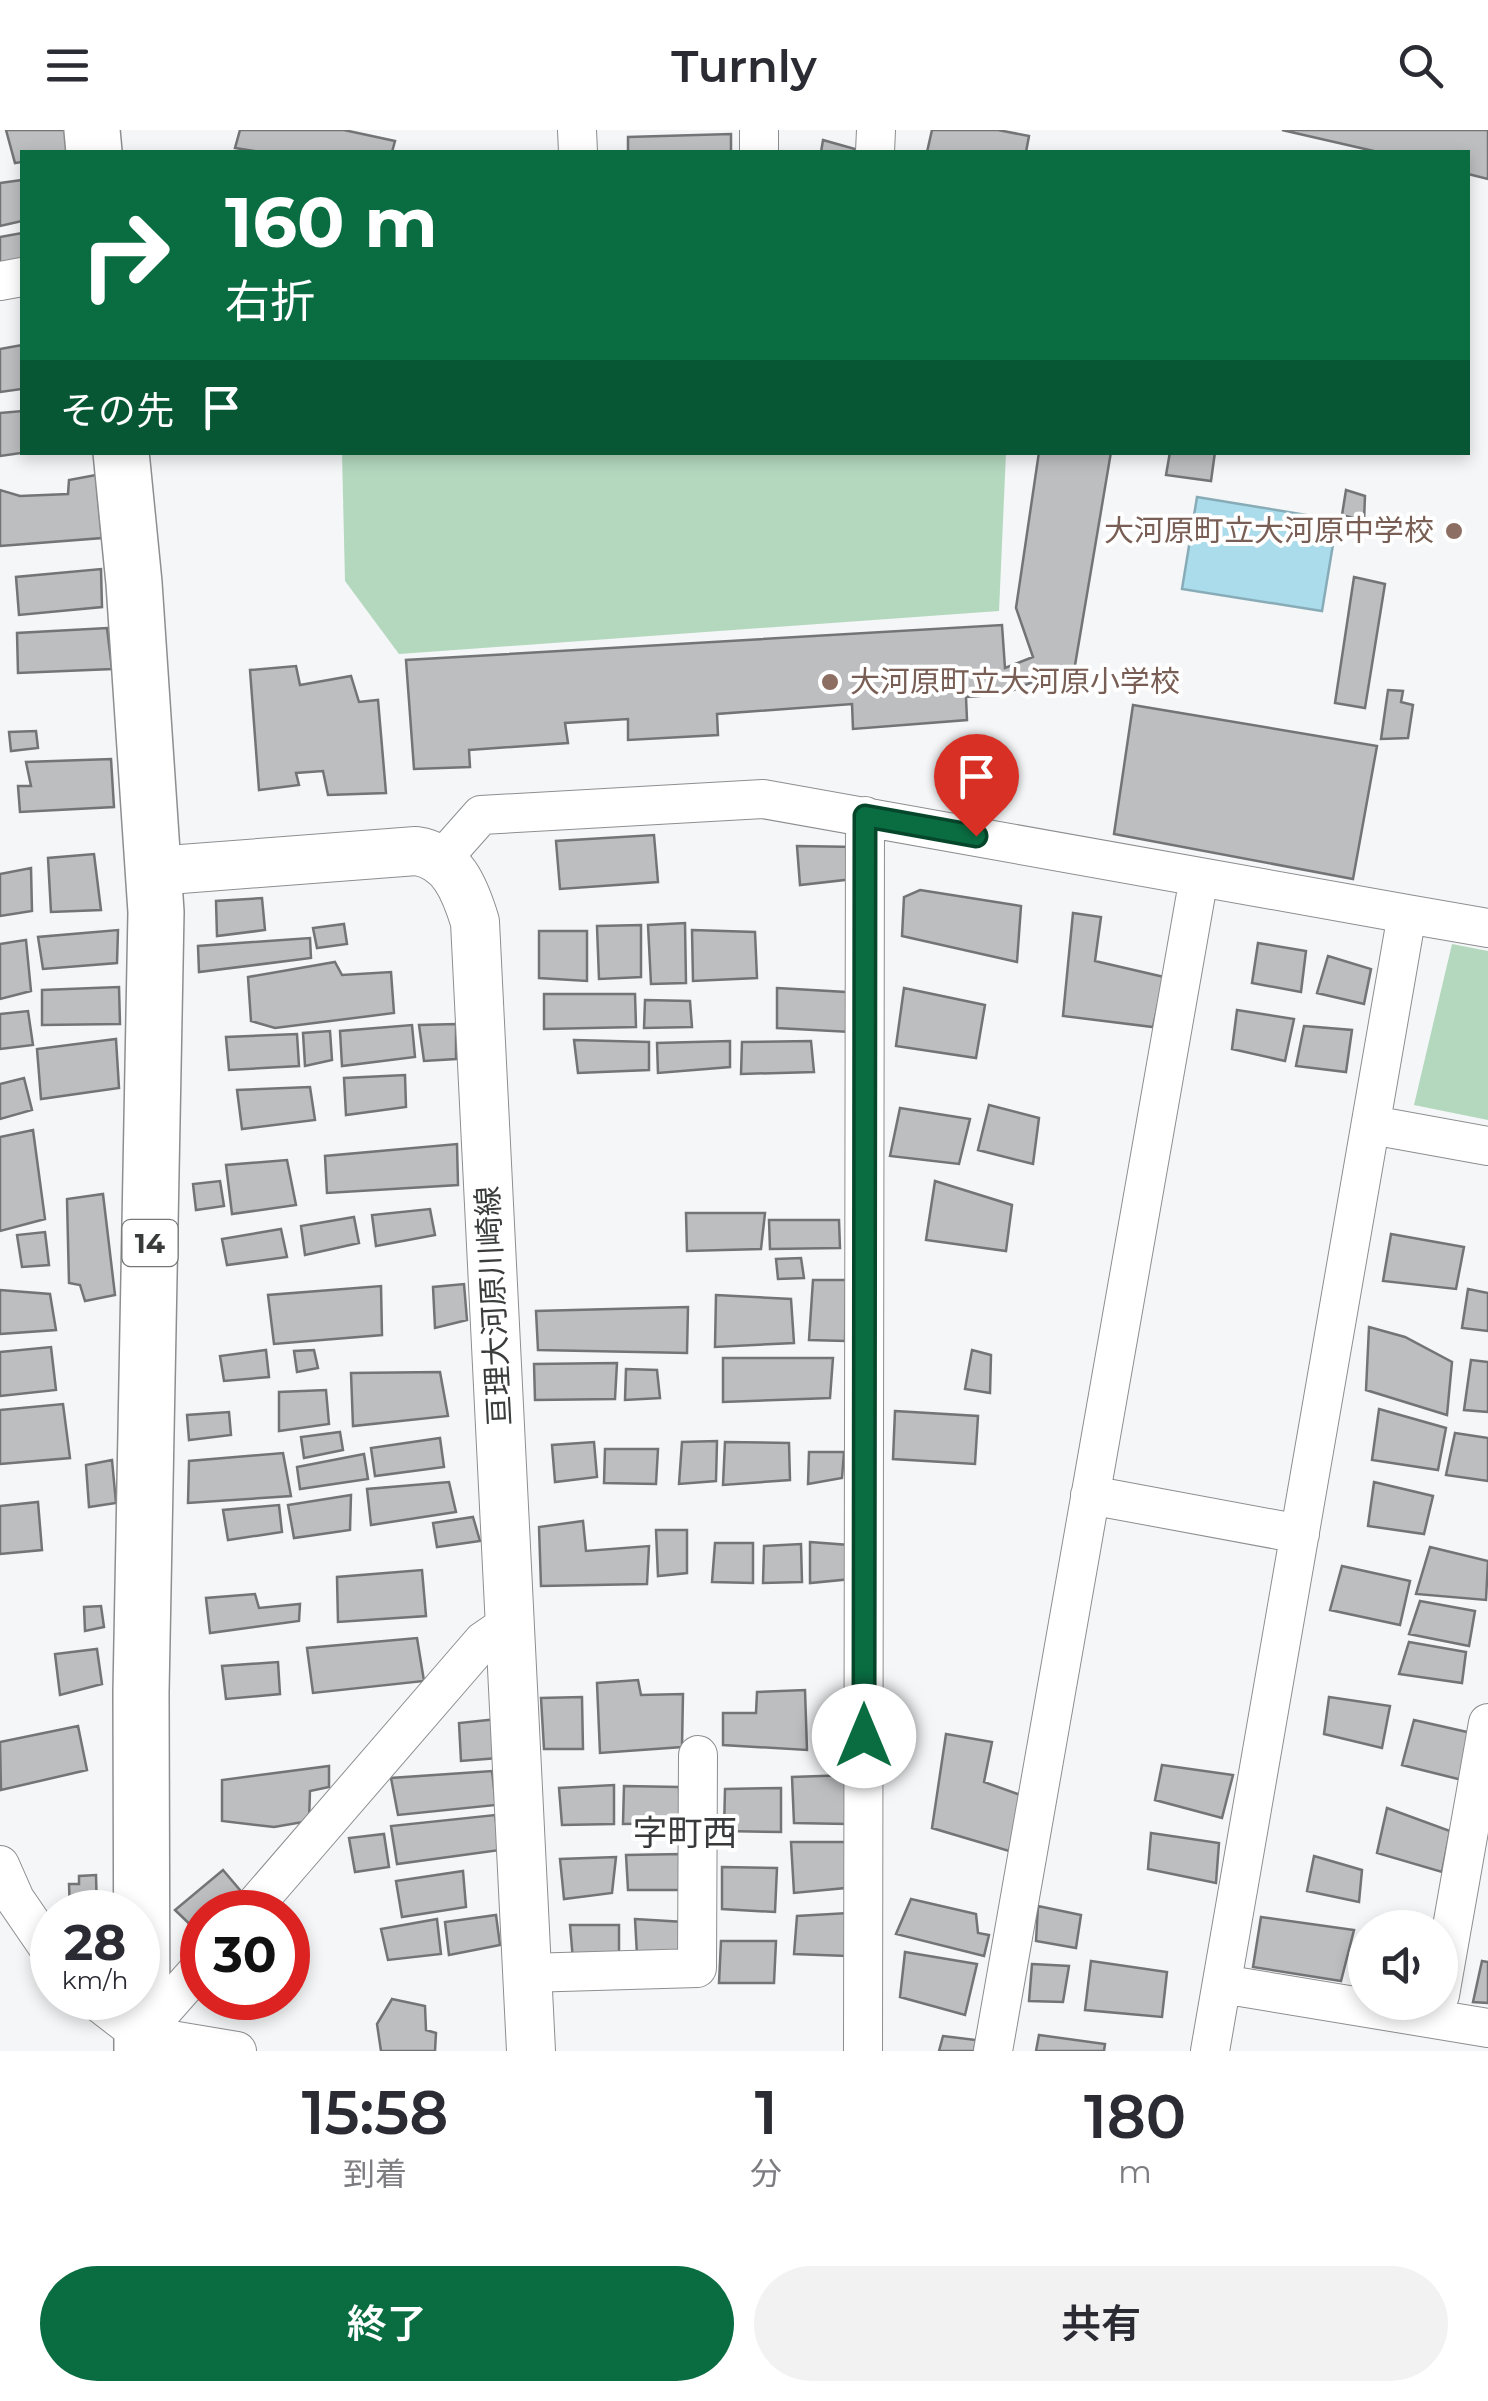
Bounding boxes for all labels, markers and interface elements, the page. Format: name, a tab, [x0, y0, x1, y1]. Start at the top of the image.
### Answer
icon: menu	[40, 38, 95, 93]
text: Turnly	[671, 38, 817, 93]
icon: search	[1393, 38, 1448, 93]
text: 160 m	[225, 179, 438, 265]
icon: right	[60, 190, 190, 320]
text: 右折	[225, 273, 315, 328]
icon: arrive	[194, 380, 249, 435]
text: その先	[60, 387, 174, 434]
place label: 大河原町立大河原中学校	[1104, 512, 1434, 549]
marker: 大河原町立大河原中学校	[1443, 520, 1465, 542]
place label: 大河原町立大河原小学校	[850, 663, 1180, 700]
marker: 大河原町立大河原小学校	[819, 671, 841, 693]
pin	[934, 734, 1019, 837]
icon: arrive	[949, 749, 1004, 804]
street label: 亘理大河原川崎線	[469, 1185, 518, 1427]
road number: 14	[122, 1220, 178, 1266]
position arrow	[812, 1684, 916, 1788]
district label: 字町西	[632, 1811, 738, 1854]
speed limit sign: 30	[180, 1890, 310, 2020]
map controls	[1348, 1910, 1458, 2020]
button: sound	[1348, 1910, 1458, 2020]
text: 28	[64, 1912, 126, 1973]
text: km/h	[62, 1965, 128, 1995]
text: 15:58	[302, 2076, 448, 2149]
text: 1	[755, 2076, 778, 2149]
text: 180	[1084, 2080, 1186, 2153]
text: m	[1118, 2152, 1152, 2191]
text: 到着	[343, 2154, 407, 2193]
text: 分	[750, 2154, 782, 2193]
button: 終了	[40, 2266, 734, 2381]
button: 共有	[754, 2266, 1448, 2381]

